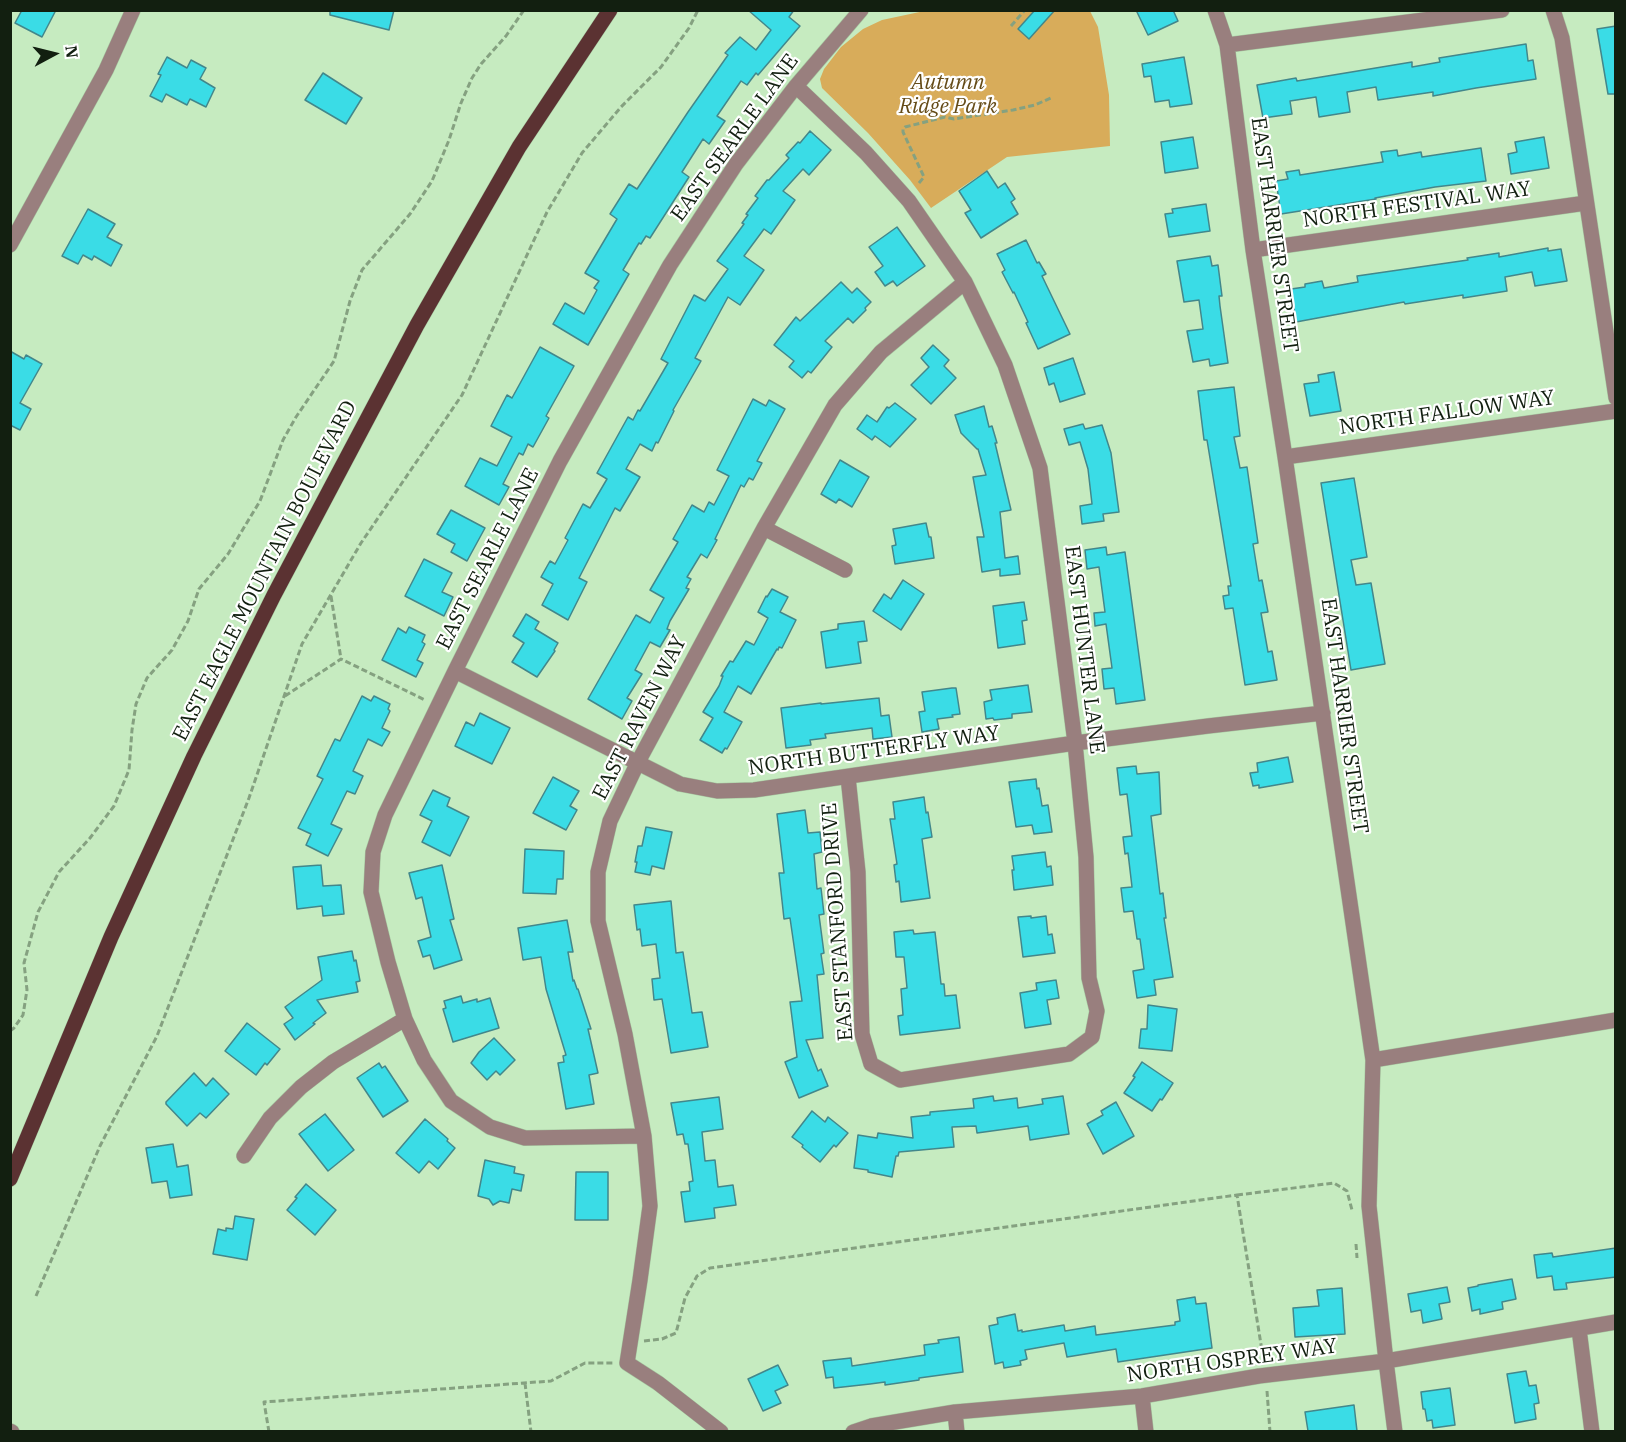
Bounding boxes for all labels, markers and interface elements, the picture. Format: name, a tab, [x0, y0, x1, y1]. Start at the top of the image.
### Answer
north arrow	[24, 24, 84, 84]
text: N	[61, 44, 83, 59]
street label: EAST SEARLE LANE	[666, 49, 804, 227]
park label: Autumn Ridge Park	[899, 70, 997, 120]
street label: EAST HARRIER STREET	[1245, 115, 1303, 355]
street label: NORTH FESTIVAL WAY	[1301, 176, 1533, 234]
street label: NORTH FALLOW WAY	[1338, 385, 1556, 441]
street label: EAST EAGLE MOUNTAIN BOULEVARD	[168, 397, 362, 745]
street label: EAST SEARLE LANE	[431, 464, 545, 654]
street label: EAST HUNTER LANE	[1059, 544, 1109, 756]
street label: EAST HARRIER STREET	[1315, 596, 1373, 836]
street label: EAST RAVEN WAY	[588, 632, 692, 804]
street label: NORTH BUTTERFLY WAY	[747, 721, 1001, 781]
street label: EAST STANFORD DRIVE	[817, 802, 859, 1042]
street label: NORTH OSPREY WAY	[1125, 1334, 1339, 1388]

